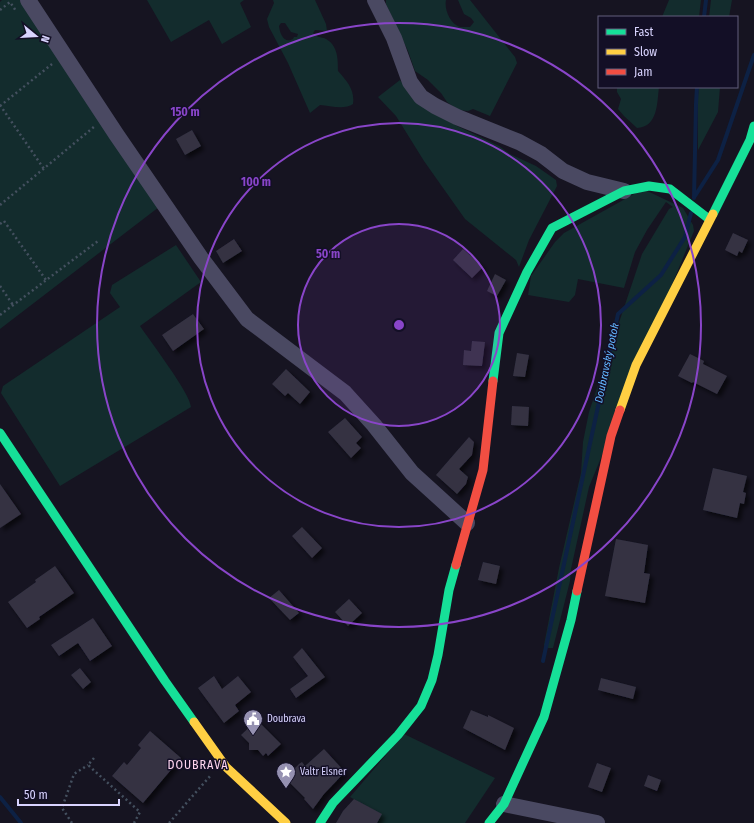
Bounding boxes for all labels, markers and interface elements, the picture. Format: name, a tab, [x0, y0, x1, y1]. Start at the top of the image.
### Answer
north arrow	[16, 16, 56, 56]
legend	[598, 16, 738, 88]
text: Fast	[634, 25, 653, 39]
text: N	[38, 34, 52, 44]
text: Slow	[634, 45, 657, 59]
text: Jam	[634, 65, 652, 79]
text: 150 m	[170, 105, 200, 119]
text: 100 m	[241, 175, 271, 189]
text: 50 m	[316, 247, 340, 261]
centre of rings	[392, 318, 406, 332]
water label: Doubravský potok	[592, 321, 622, 404]
public building icon: Doubrava	[242, 708, 264, 736]
place label: Doubrava	[267, 713, 306, 725]
district label: DOUBRAVA	[167, 758, 229, 772]
place icon: Valtr Elsner	[275, 761, 297, 789]
place label: Valtr Elsner	[300, 766, 347, 778]
scale bar	[18, 781, 119, 807]
text: 50 m	[24, 788, 48, 802]

